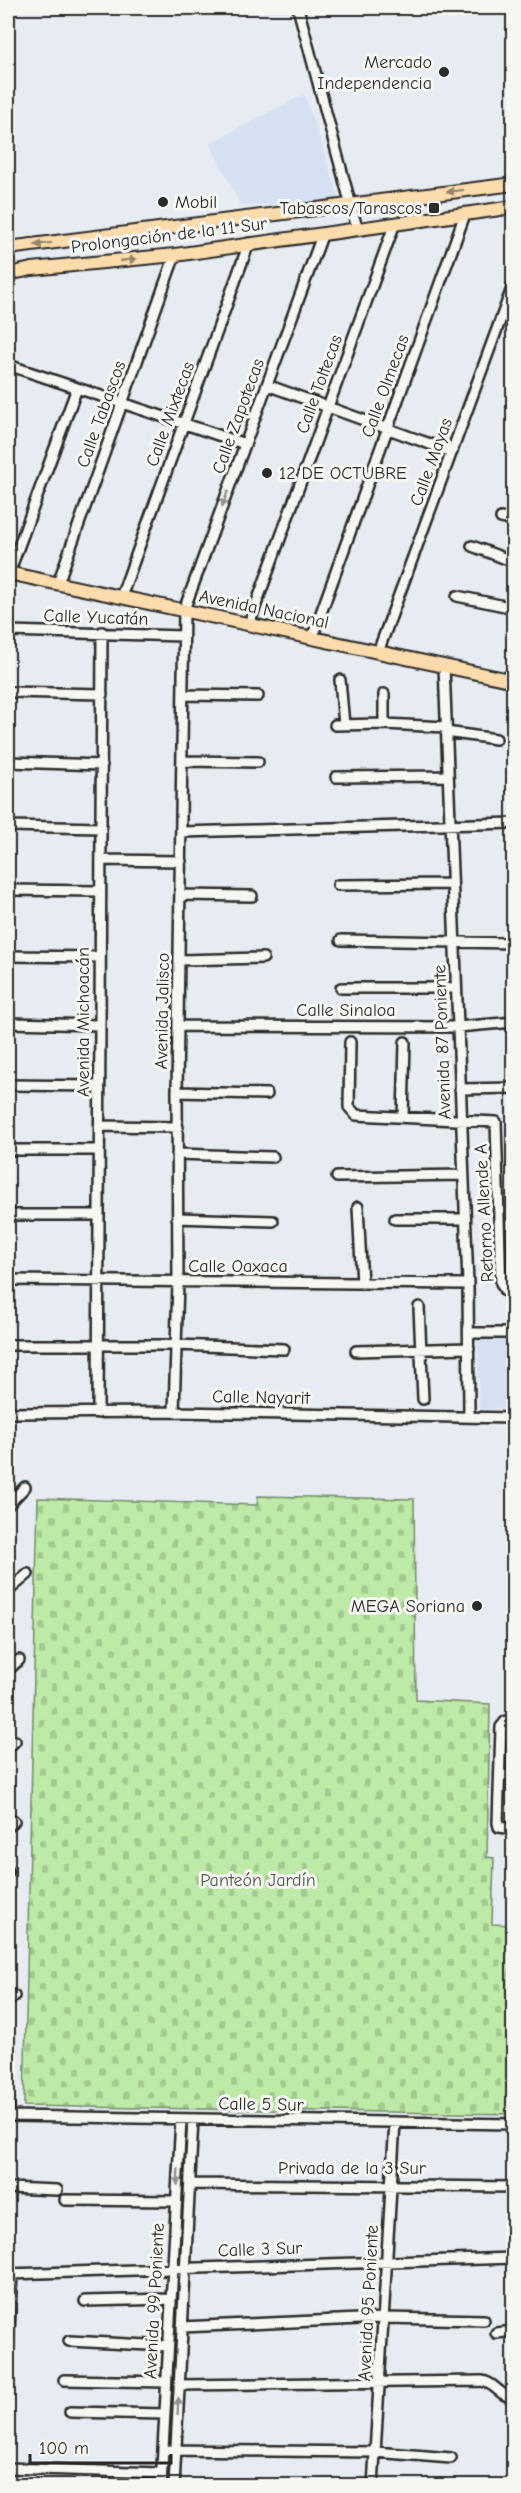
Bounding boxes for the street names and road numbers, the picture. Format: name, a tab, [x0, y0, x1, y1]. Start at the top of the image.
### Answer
street label: Prolongación de la 11 Sur	[70, 213, 269, 258]
street label: Calle Toltecas	[292, 332, 347, 436]
street label: Calle Olmecas	[357, 332, 414, 441]
street label: Calle Zapotecas	[208, 356, 269, 477]
street label: Calle Tabascos	[72, 358, 131, 470]
street label: Calle Mixtecas	[142, 359, 199, 469]
street label: Calle Mayas	[406, 415, 457, 509]
street label: Avenida Nacional	[197, 585, 331, 633]
street label: Calle Yucatán	[43, 605, 149, 630]
street label: Avenida Michoacán	[73, 947, 94, 1097]
street label: Avenida Jalisco	[151, 952, 174, 1070]
street label: Avenida 87 Poniente	[429, 964, 456, 1120]
street label: Calle Sinaloa	[296, 1000, 396, 1021]
street label: Retorno Allende A	[470, 1143, 499, 1283]
street label: Calle Oaxaca	[188, 1256, 288, 1277]
street label: Calle Nayarit	[212, 1386, 311, 1409]
street label: Calle 5 Sur	[218, 2093, 305, 2116]
street label: Privada de la 3 Sur	[278, 2158, 427, 2179]
street label: Avenida 99 Poniente	[140, 2223, 169, 2380]
street label: Avenida 95 Poniente	[354, 2224, 383, 2382]
street label: Calle 3 Sur	[217, 2237, 304, 2261]

